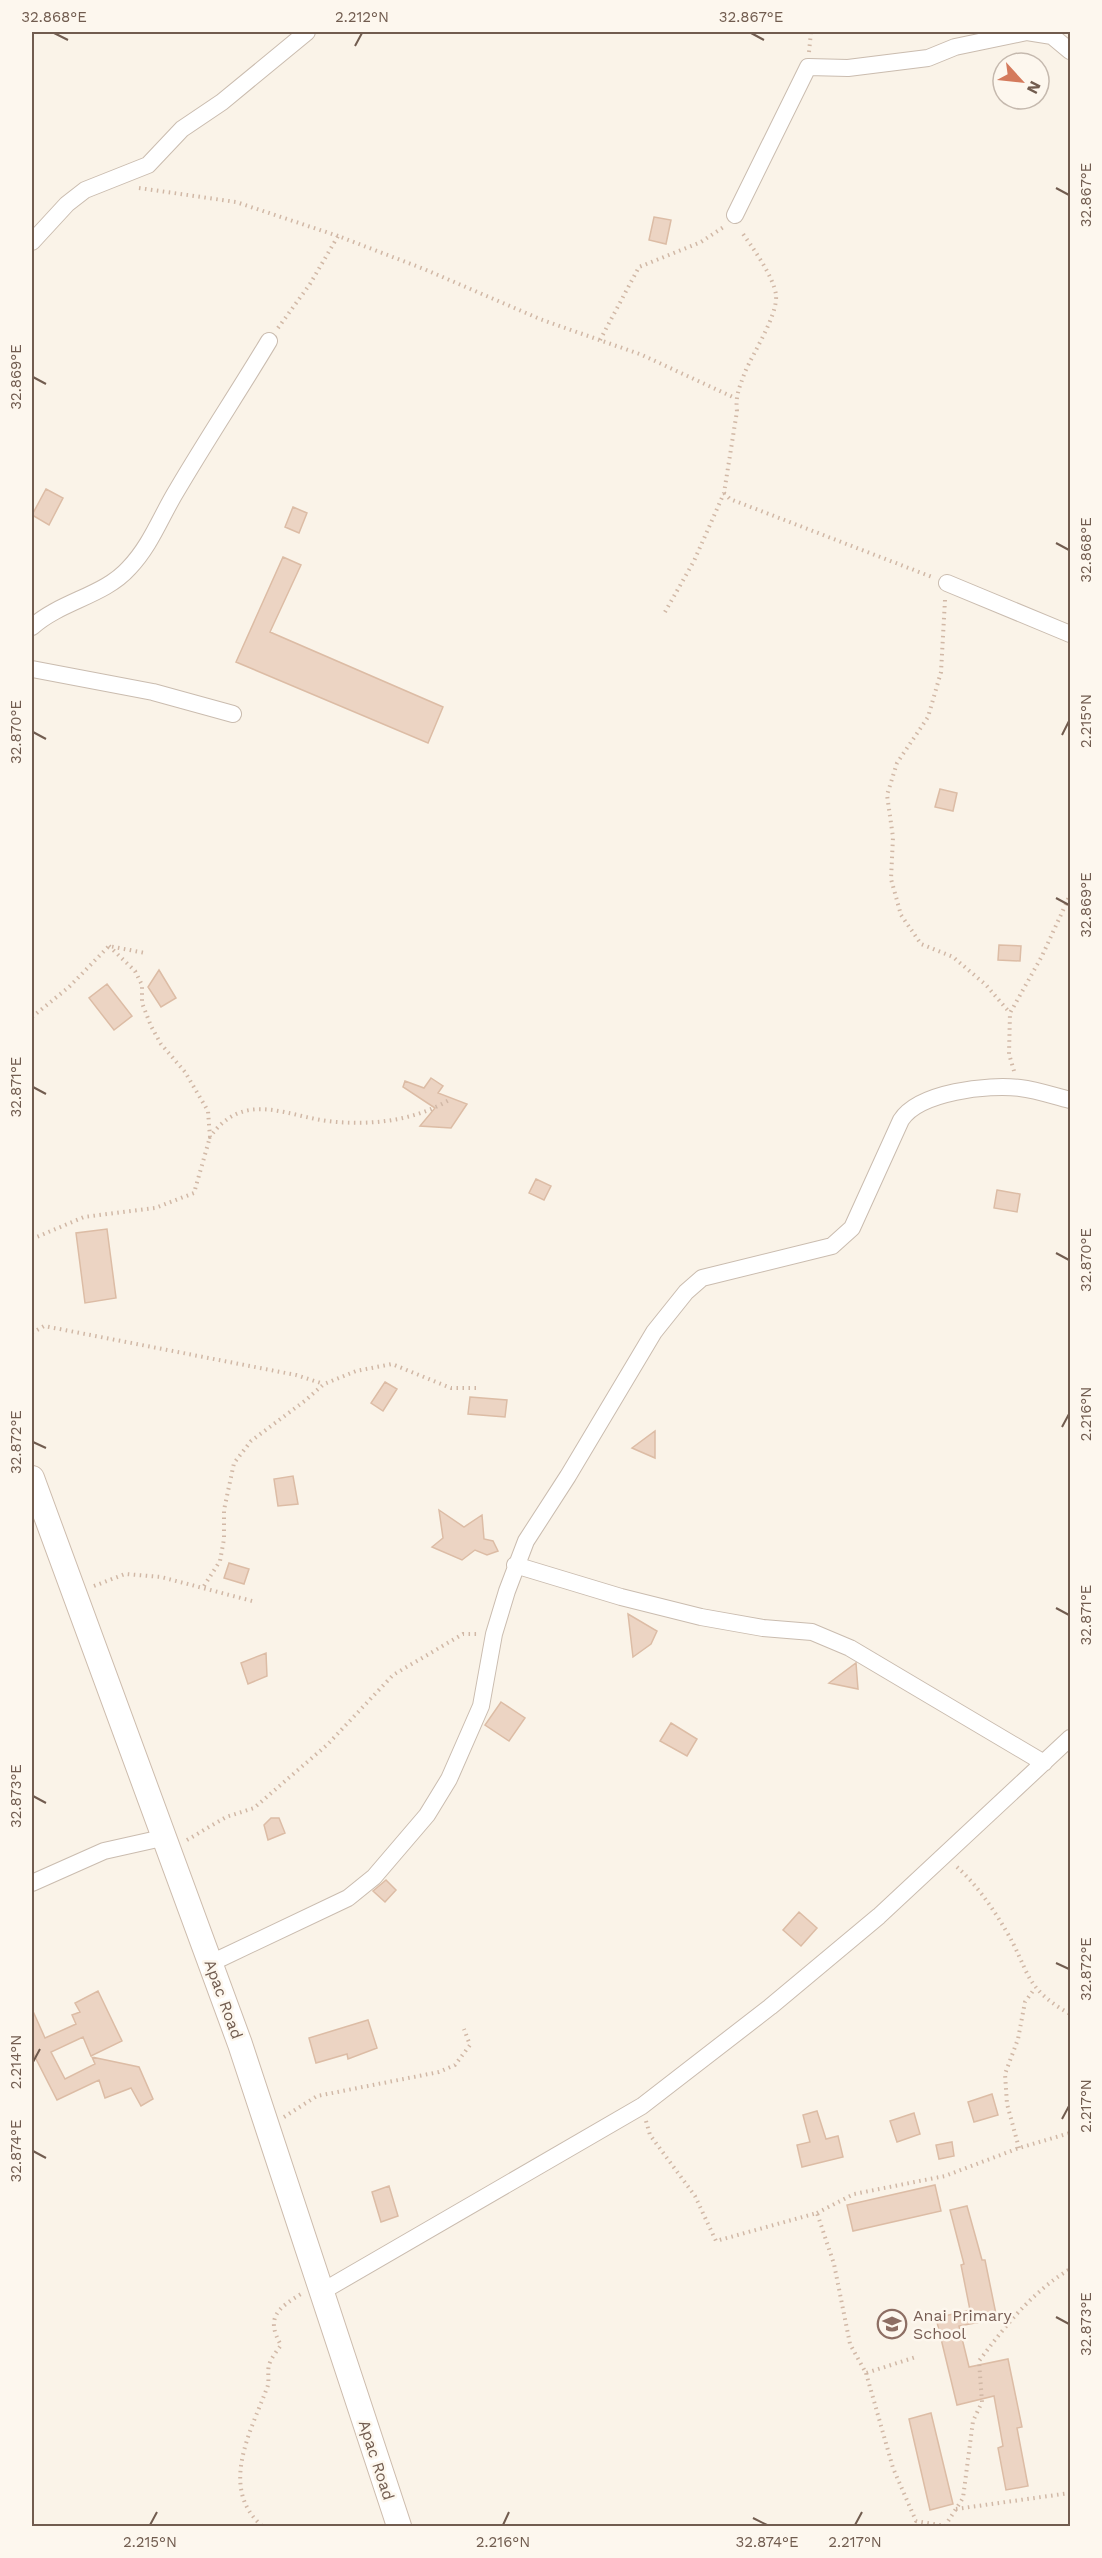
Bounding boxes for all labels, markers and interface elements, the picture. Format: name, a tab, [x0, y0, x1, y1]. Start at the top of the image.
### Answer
text: 32.868°E	[21, 8, 87, 26]
text: 2.212°N	[335, 8, 389, 26]
text: 32.867°E	[719, 8, 783, 26]
north arrow	[991, 51, 1051, 111]
text: N	[1023, 78, 1045, 97]
text: 32.867°E	[1077, 163, 1095, 227]
text: 32.869°E	[7, 344, 25, 410]
text: 32.868°E	[1077, 517, 1095, 583]
text: 2.215°N	[1077, 694, 1095, 748]
text: 32.870°E	[7, 700, 25, 764]
text: 32.869°E	[1077, 872, 1095, 938]
text: 32.871°E	[7, 1057, 25, 1117]
text: 32.870°E	[1077, 1228, 1095, 1292]
text: 2.216°N	[1077, 1387, 1095, 1441]
text: 32.872°E	[7, 1410, 25, 1474]
text: 32.871°E	[1077, 1585, 1095, 1645]
text: 32.873°E	[7, 1764, 25, 1828]
text: 32.872°E	[1077, 1937, 1095, 2001]
street label: Apac Road	[200, 1957, 247, 2041]
text: 2.214°N	[7, 2035, 25, 2089]
text: 2.217°N	[1077, 2079, 1095, 2133]
text: 32.874°E	[7, 2119, 25, 2183]
text: 32.873°E	[1077, 2292, 1095, 2356]
place label: Anai Primary School	[913, 2306, 1013, 2343]
school or university icon: Anai Primary School	[876, 2308, 908, 2340]
street label: Apac Road	[355, 2418, 398, 2503]
text: 2.215°N	[123, 2533, 177, 2551]
text: 2.216°N	[476, 2533, 530, 2551]
text: 32.874°E	[735, 2533, 799, 2551]
text: 2.217°N	[828, 2533, 882, 2551]

